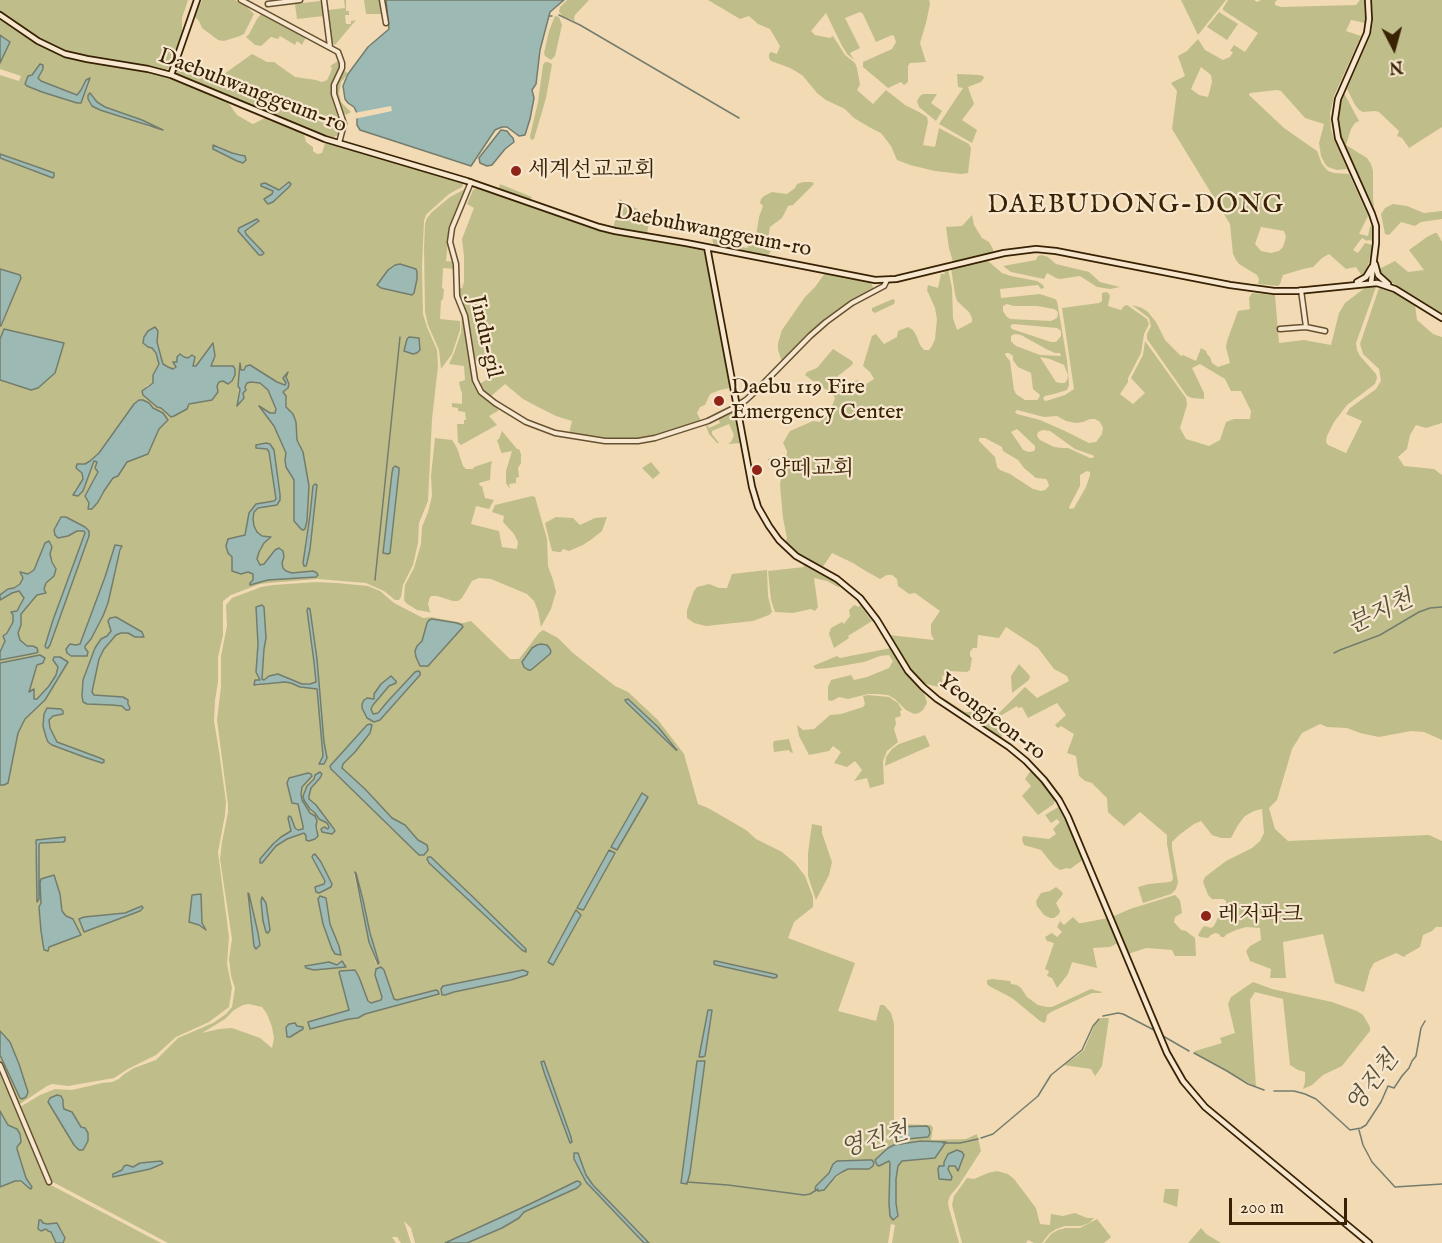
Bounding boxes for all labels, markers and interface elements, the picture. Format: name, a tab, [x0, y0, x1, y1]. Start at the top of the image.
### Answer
north arrow	[1364, 18, 1424, 78]
street label: Daebuhwanggeum-ro	[154, 44, 350, 140]
text: N	[1388, 55, 1404, 77]
place label: 세계선교교회	[528, 158, 656, 184]
marker: 세계선교교회	[509, 164, 523, 178]
district label: DAEBUDONG-DONG	[987, 191, 1285, 223]
street label: Daebuhwanggeum-ro	[612, 200, 814, 264]
street label: Jindu-gil	[462, 293, 506, 381]
place label: Daebu 119 Fire Emergency Center	[731, 375, 903, 427]
marker: Daebu 119 Fire Emergency Center	[712, 394, 726, 408]
place label: 양떼교회	[769, 457, 854, 483]
marker: 양떼교회	[750, 463, 764, 477]
water label: 분지천	[1343, 586, 1419, 642]
street label: Yeongjeon-ro	[932, 669, 1050, 767]
place label: 레저파크	[1218, 903, 1303, 929]
marker: 레저파크	[1199, 909, 1213, 923]
water label: 영진천	[1342, 1047, 1406, 1119]
water label: 영진천	[838, 1119, 912, 1165]
scale bar	[1232, 1186, 1350, 1224]
text: 200 m	[1240, 1197, 1284, 1220]

